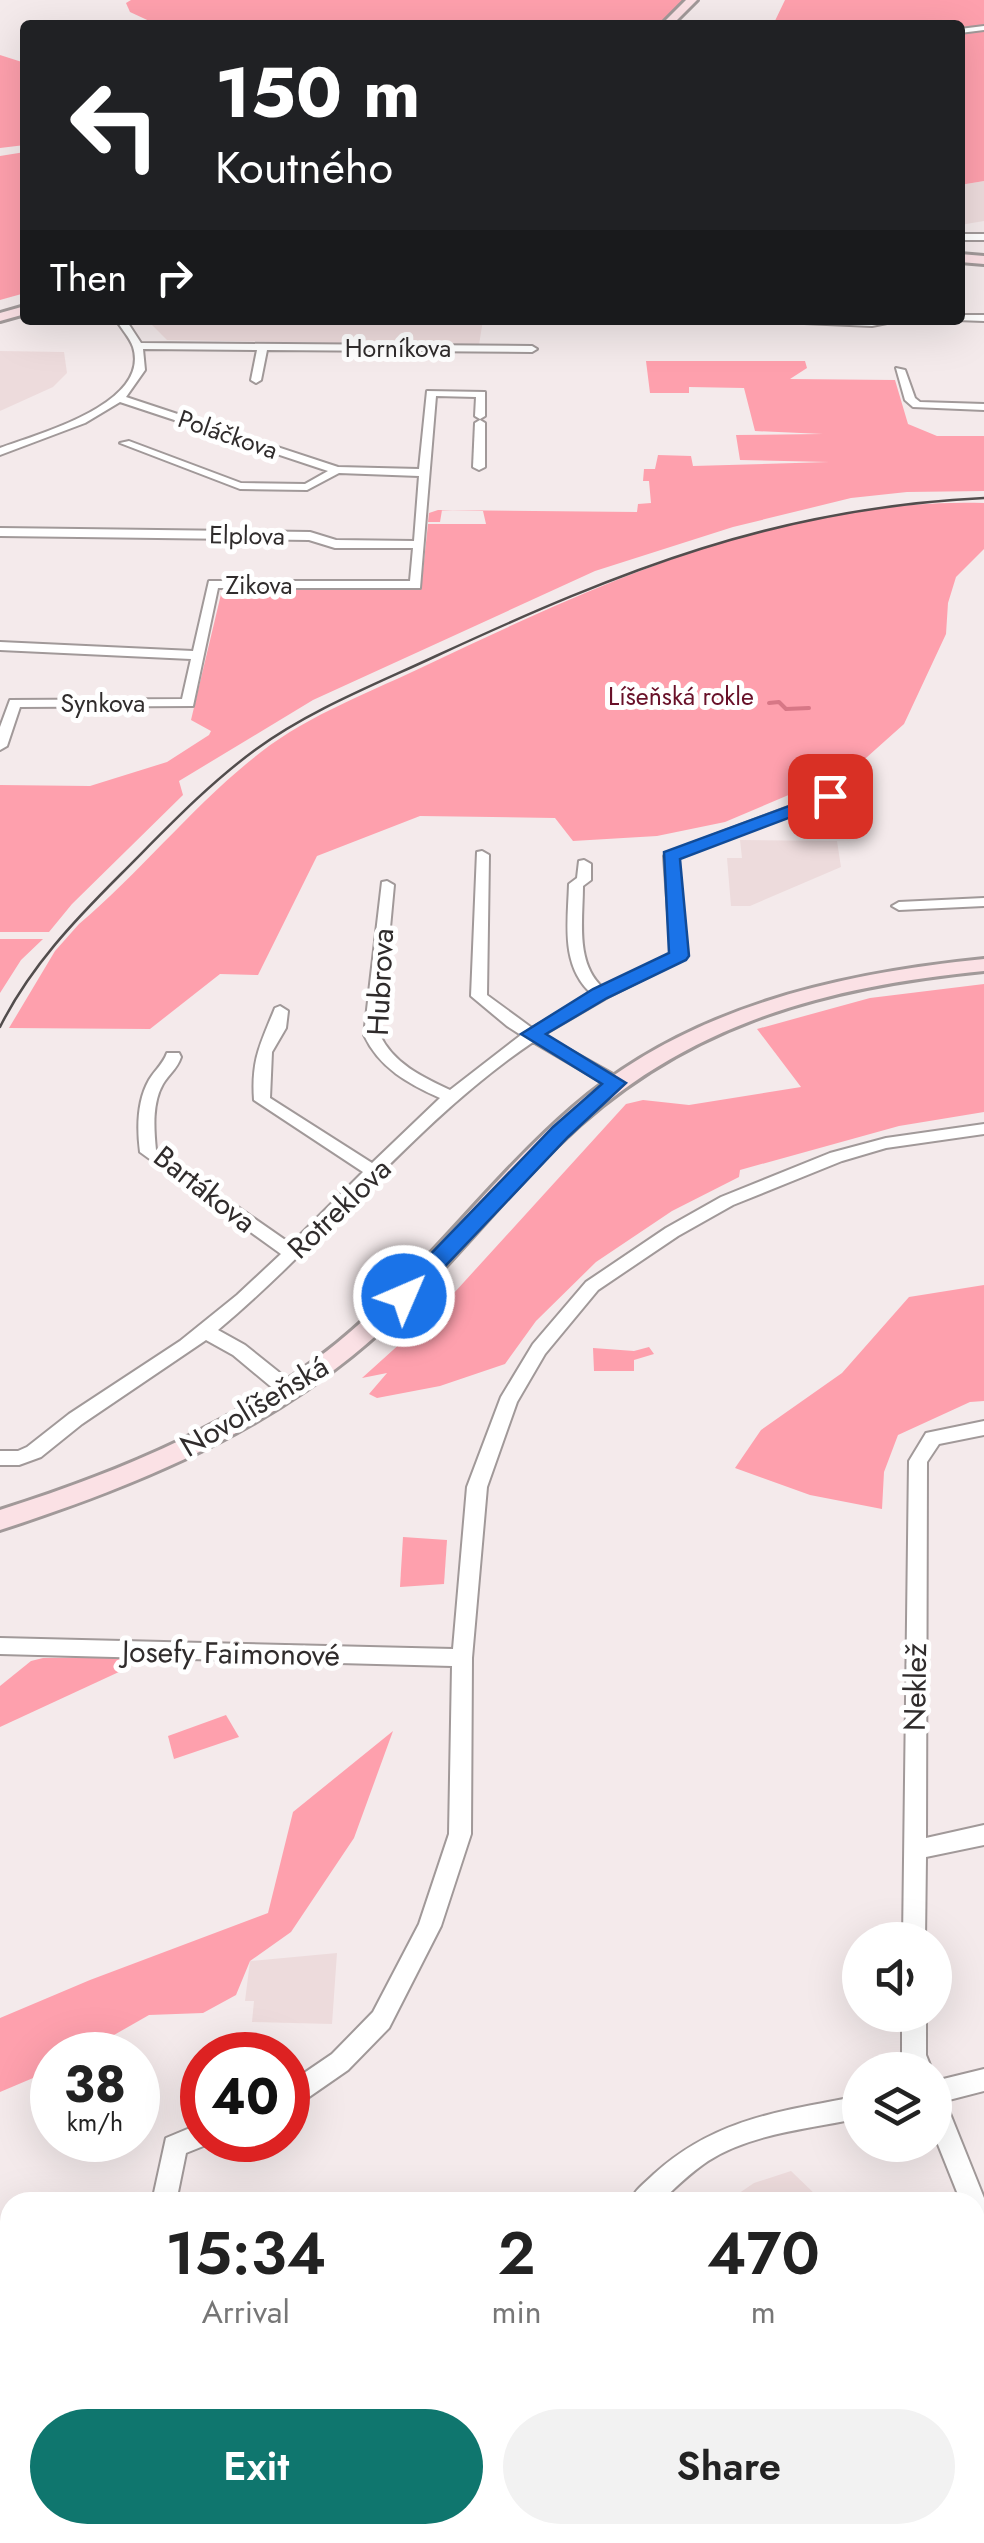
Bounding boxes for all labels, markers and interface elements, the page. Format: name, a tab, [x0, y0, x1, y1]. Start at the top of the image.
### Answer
text: 150 m	[215, 42, 421, 143]
icon: left	[50, 60, 180, 190]
text: Koutného	[215, 135, 393, 200]
text: Then	[50, 250, 127, 305]
icon: right	[147, 250, 202, 305]
street label: Horníkova	[345, 330, 451, 366]
street label: Poláčkova	[173, 400, 283, 468]
street label: Elplova	[209, 516, 285, 554]
street label: Zikova	[225, 567, 293, 603]
park label: Líšeňská rokle	[608, 678, 754, 714]
street label: Synkova	[61, 685, 145, 721]
pin	[788, 754, 873, 839]
icon: arrive	[803, 769, 858, 824]
street label: Hubrova	[356, 927, 404, 1037]
street label: Bartákova	[145, 1135, 265, 1243]
street label: Rotreklova	[278, 1148, 400, 1268]
position arrow	[352, 1244, 456, 1348]
street label: Novolíšeňská	[172, 1345, 336, 1467]
street label: Josefy Faimonové	[118, 1630, 340, 1676]
street label: Neklež	[893, 1642, 937, 1731]
map controls	[842, 1922, 952, 2162]
button: sound	[842, 1922, 952, 2032]
speed limit sign: 40	[180, 2032, 310, 2162]
text: 38	[64, 2048, 126, 2121]
button: layers	[842, 2052, 952, 2162]
text: km/h	[67, 2104, 123, 2140]
text: 15:34	[165, 2210, 326, 2297]
text: 2	[498, 2210, 535, 2297]
text: 470	[707, 2210, 820, 2297]
text: Arrival	[202, 2289, 290, 2335]
text: min	[491, 2289, 542, 2335]
text: m	[751, 2289, 776, 2335]
button: Exit	[30, 2409, 483, 2524]
button: Share	[503, 2409, 955, 2524]

